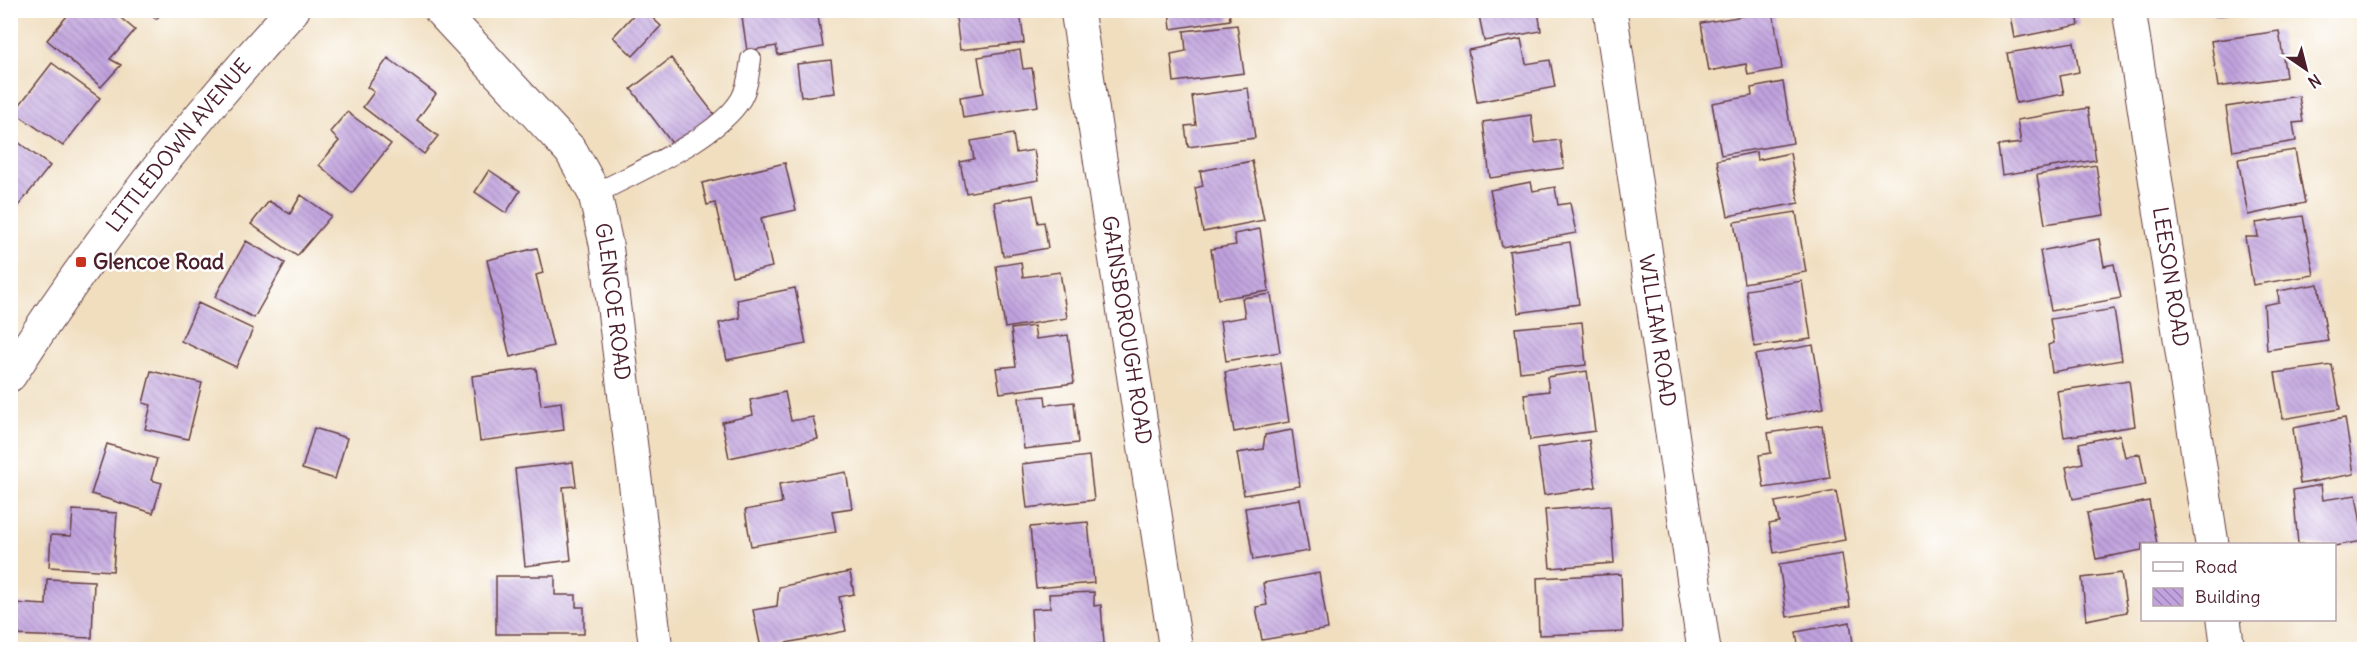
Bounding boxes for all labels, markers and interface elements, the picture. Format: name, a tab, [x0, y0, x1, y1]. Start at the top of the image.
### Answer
north arrow	[2276, 39, 2336, 99]
street label: LITTLEDOWN AVENUE	[100, 53, 256, 237]
text: N	[2304, 70, 2325, 93]
street label: LEESON ROAD	[2147, 205, 2195, 349]
street label: GAINSBOROUGH ROAD	[1096, 214, 1158, 446]
street label: GLENCOE ROAD	[589, 220, 637, 382]
place label: Glencoe Road	[93, 248, 225, 275]
street label: WILLIAM ROAD	[1633, 252, 1682, 409]
marker: Glencoe Road	[74, 255, 88, 269]
legend	[2141, 543, 2336, 621]
text: Road	[2195, 555, 2238, 578]
text: Building	[2195, 585, 2260, 608]

